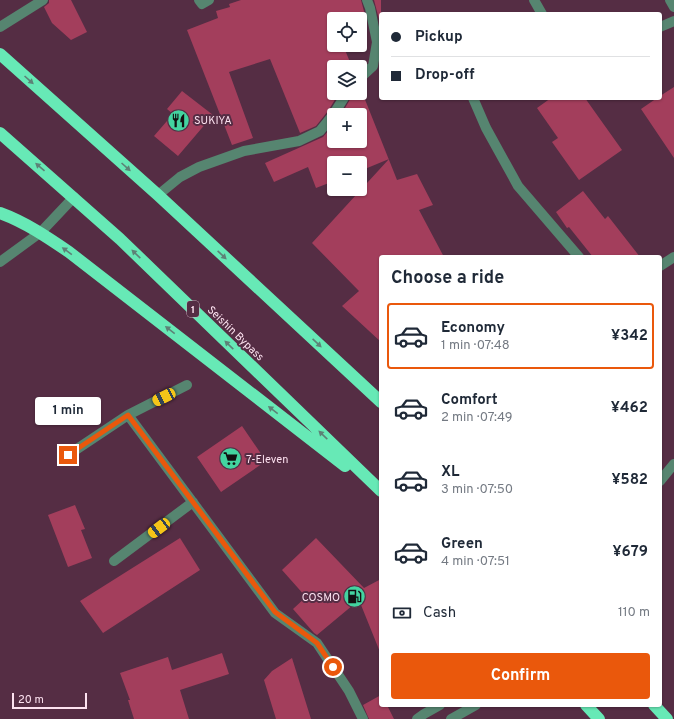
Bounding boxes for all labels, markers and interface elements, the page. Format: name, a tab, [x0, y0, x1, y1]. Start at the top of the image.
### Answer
map controls	[327, 12, 367, 196]
button: locate	[327, 12, 367, 52]
text: Pickup	[415, 28, 463, 47]
button: layers	[327, 60, 367, 100]
text: Drop-off	[415, 66, 475, 85]
one-way arrow	[24, 75, 34, 85]
restaurant icon: SUKIYA	[166, 107, 192, 133]
button: +	[327, 108, 367, 148]
place label: SUKIYA	[194, 114, 232, 128]
button: −	[327, 156, 367, 196]
one-way arrow	[121, 162, 131, 171]
one-way arrow	[35, 163, 44, 172]
one-way arrow	[62, 247, 72, 255]
one-way arrow	[131, 249, 141, 259]
one-way arrow	[217, 250, 227, 259]
text: Choose a ride	[391, 267, 504, 290]
road number: 1	[187, 301, 199, 317]
street label: Seishin Bypass	[204, 303, 267, 364]
icon: car	[393, 318, 429, 354]
text: Economy	[441, 319, 505, 338]
one-way arrow	[164, 326, 175, 335]
text: ¥342	[611, 327, 648, 346]
one-way arrow	[312, 338, 322, 348]
text: 1 min · 07:48	[441, 338, 510, 354]
one-way arrow	[224, 340, 234, 350]
car	[151, 386, 177, 408]
icon: car	[393, 390, 429, 426]
text: Comfort	[441, 391, 498, 410]
callout: 1 min	[35, 397, 101, 425]
text: ¥462	[611, 399, 648, 418]
text: 1 min	[52, 403, 84, 419]
one-way arrow	[267, 406, 278, 414]
text: 2 min · 07:49	[441, 410, 513, 426]
one-way arrow	[318, 430, 328, 440]
route end	[59, 446, 77, 464]
supermarket icon: 7-Eleven	[218, 446, 244, 472]
place label: 7-Eleven	[246, 453, 288, 467]
icon: car	[393, 462, 429, 498]
text: XL	[441, 463, 459, 482]
text: ¥582	[611, 471, 648, 490]
text: 3 min · 07:50	[441, 482, 513, 498]
car	[146, 516, 172, 540]
icon: car	[393, 534, 429, 570]
text: Green	[441, 535, 483, 554]
text: ¥679	[612, 543, 648, 562]
text: 4 min · 07:51	[441, 554, 510, 570]
fuel station icon: COSMO	[342, 584, 368, 610]
place label: COSMO	[302, 591, 340, 605]
icon: cash	[391, 602, 413, 624]
text: Cash	[423, 604, 456, 623]
text: 110 m	[618, 605, 650, 621]
button: Confirm	[391, 653, 650, 699]
route start	[324, 658, 342, 676]
scale bar	[12, 691, 87, 710]
text: 20 m	[18, 693, 44, 707]

